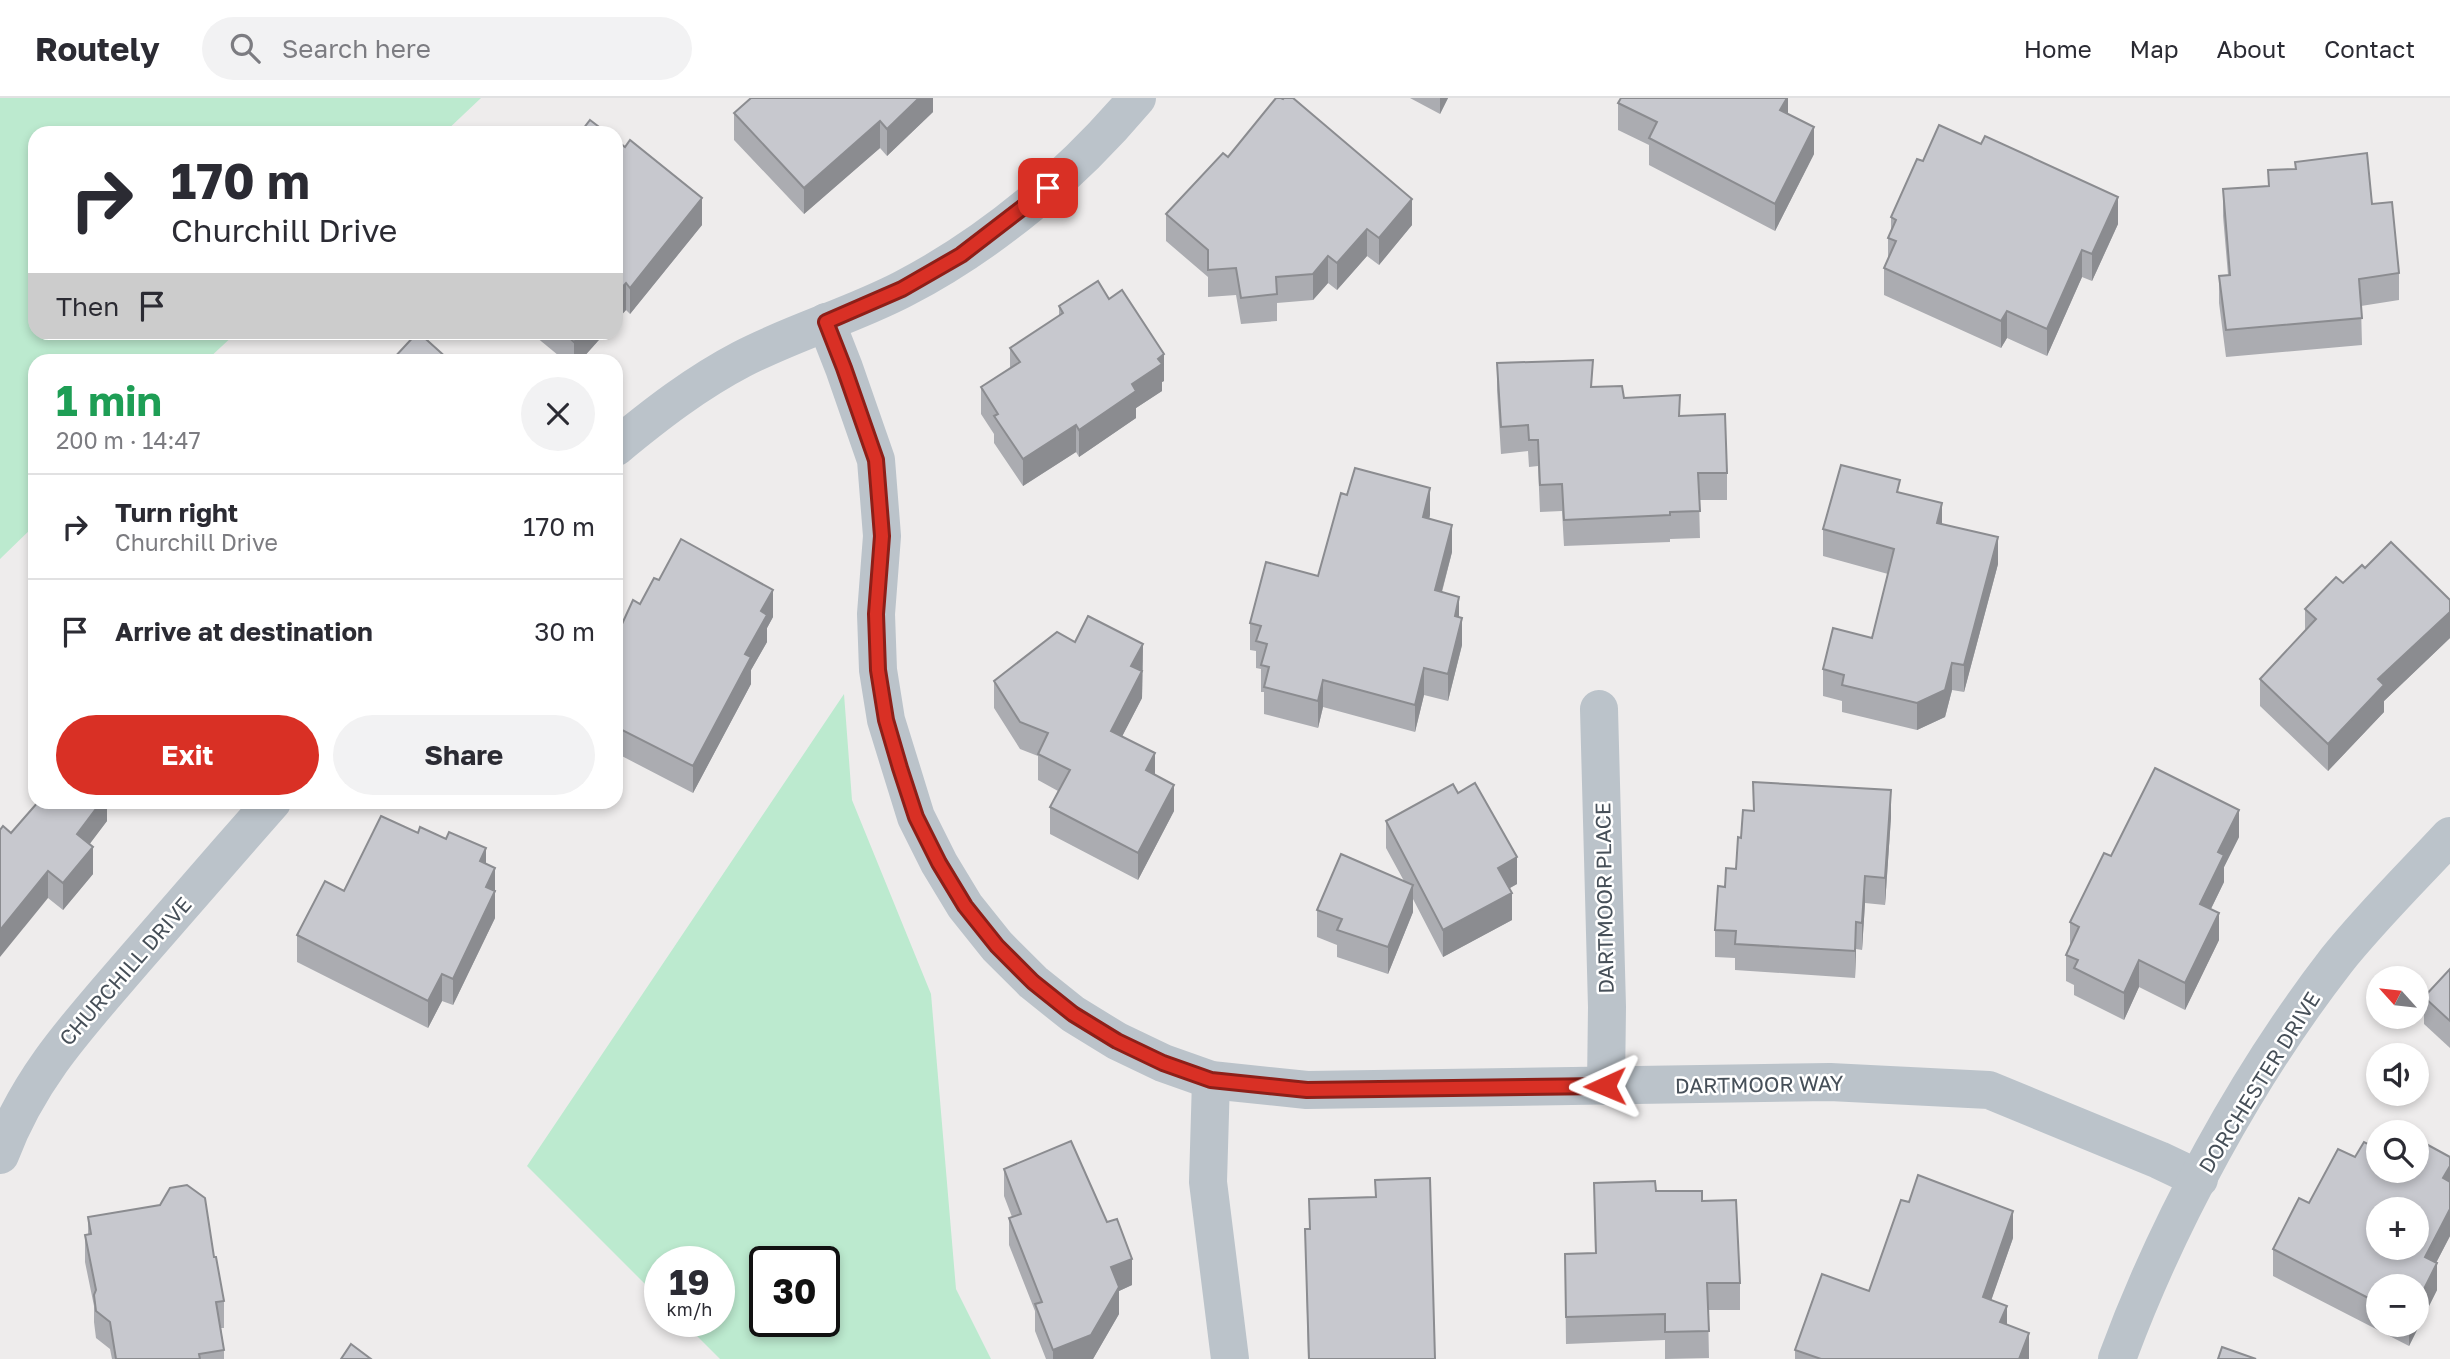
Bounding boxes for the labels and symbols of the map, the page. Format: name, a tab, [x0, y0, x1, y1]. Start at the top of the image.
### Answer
pin	[1018, 158, 1078, 218]
street label: DARTMOOR PLACE	[1589, 802, 1619, 994]
street label: CHURCHILL DRIVE	[53, 891, 197, 1051]
north arrow	[2366, 966, 2429, 1029]
street label: DORCHESTER DRIVE	[2193, 987, 2325, 1177]
position arrow	[1568, 1049, 1642, 1123]
street label: DARTMOOR WAY	[1675, 1070, 1844, 1098]
speed limit sign: 30	[749, 1246, 840, 1337]

